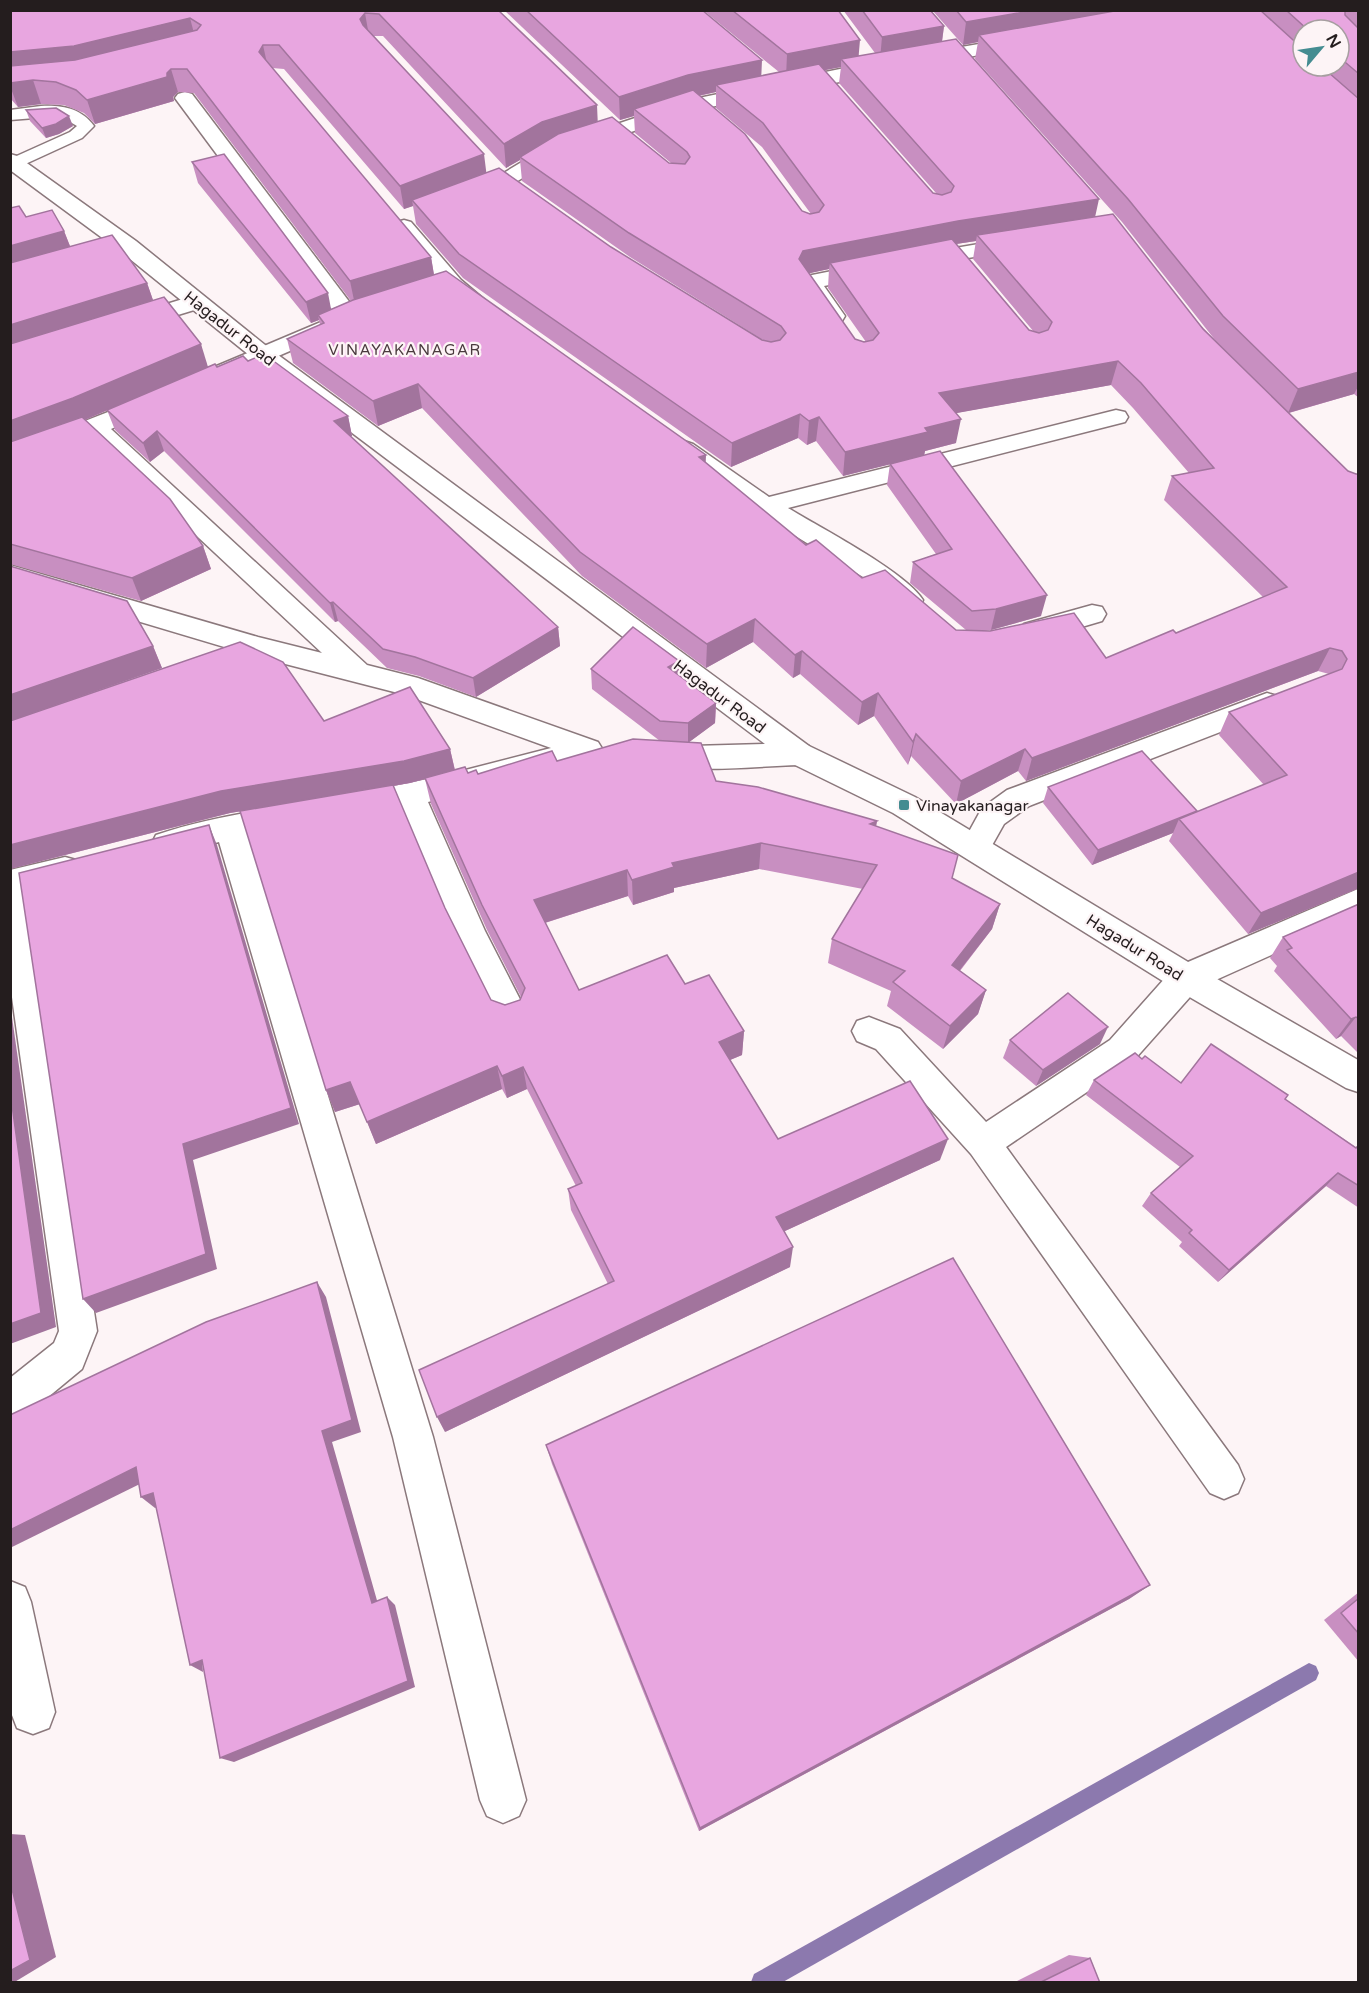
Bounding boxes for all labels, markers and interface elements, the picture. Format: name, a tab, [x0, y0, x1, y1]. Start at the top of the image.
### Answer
north arrow	[1291, 18, 1351, 78]
text: N	[1321, 31, 1345, 52]
street label: Hagadur Road	[180, 287, 279, 371]
district label: VINAYAKANAGAR	[328, 341, 482, 359]
street label: Hagadur Road	[669, 656, 770, 738]
place label: Vinayakanagar	[916, 796, 1029, 816]
marker: Vinayakanagar	[897, 798, 911, 812]
street label: Hagadur Road	[1082, 910, 1187, 986]

